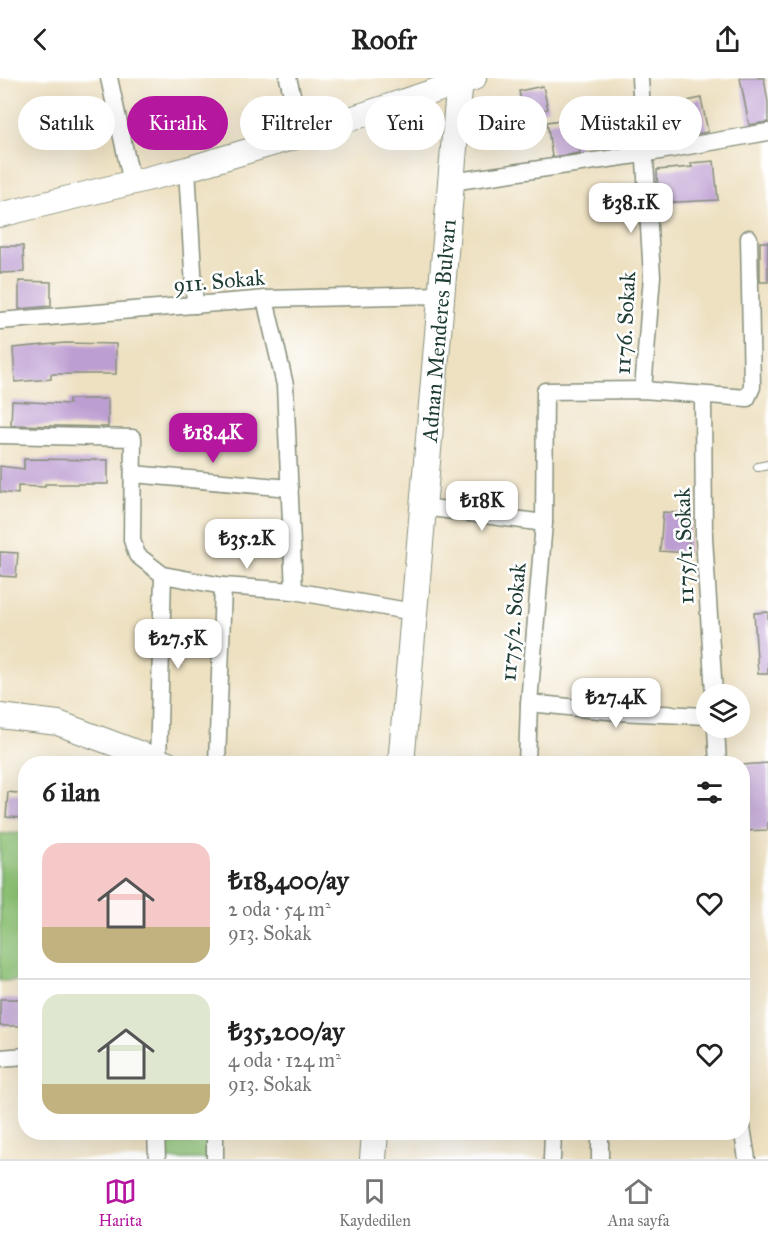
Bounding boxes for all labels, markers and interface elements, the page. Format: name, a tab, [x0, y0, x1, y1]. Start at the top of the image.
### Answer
icon: back	[24, 23, 57, 56]
text: Roofr	[351, 23, 417, 56]
icon: share	[711, 23, 744, 56]
chip: Satılık	[18, 96, 115, 150]
chip: Kiralık	[127, 96, 228, 150]
chip: Filtreler	[240, 96, 353, 150]
chip: Yeni	[365, 96, 445, 150]
chip: Daire	[457, 96, 547, 150]
chip: Müstakil ev	[559, 96, 702, 150]
pin: ₺38.1K	[582, 183, 680, 234]
text: ₺38.1K	[603, 190, 659, 214]
street label: Adnan Menderes Bulvarı	[415, 218, 461, 444]
street label: 911. Sokak	[172, 263, 267, 298]
street label: 1176. Sokak	[609, 270, 641, 375]
pin: ₺18.4K	[164, 413, 262, 464]
text: ₺18.4K	[183, 420, 243, 444]
pin: ₺18K	[446, 481, 518, 532]
street label: 1175/1. Sokak	[668, 487, 700, 605]
text: ₺18K	[460, 488, 504, 512]
pin: ₺35.2K	[198, 519, 296, 570]
text: ₺35.2K	[219, 526, 275, 550]
street label: 1175/2. Sokak	[494, 561, 532, 683]
pin: ₺27.5K	[129, 619, 227, 670]
text: ₺27.5K	[149, 626, 207, 650]
pin: ₺27.4K	[567, 678, 665, 729]
map controls	[696, 684, 750, 738]
button: layers	[696, 684, 750, 738]
text: ₺27.4K	[586, 685, 646, 709]
text: 6 ilan	[42, 776, 100, 808]
icon: filters	[693, 776, 726, 809]
text: ₺18,400/ay	[228, 864, 349, 896]
icon: home	[90, 867, 162, 939]
icon: heart	[693, 887, 726, 920]
text: 2 oda · 54 m²	[228, 897, 331, 921]
text: 913. Sokak	[228, 921, 312, 945]
text: ₺35,200/ay	[228, 1015, 344, 1047]
icon: home	[90, 1018, 162, 1090]
icon: heart	[693, 1038, 726, 1071]
text: 4 oda · 124 m²	[228, 1048, 341, 1072]
text: 913. Sokak	[228, 1072, 312, 1096]
tab: Harita	[98, 1175, 142, 1230]
tab: Kaydedilen	[339, 1175, 411, 1230]
tab: Ana sayfa	[608, 1175, 670, 1230]

